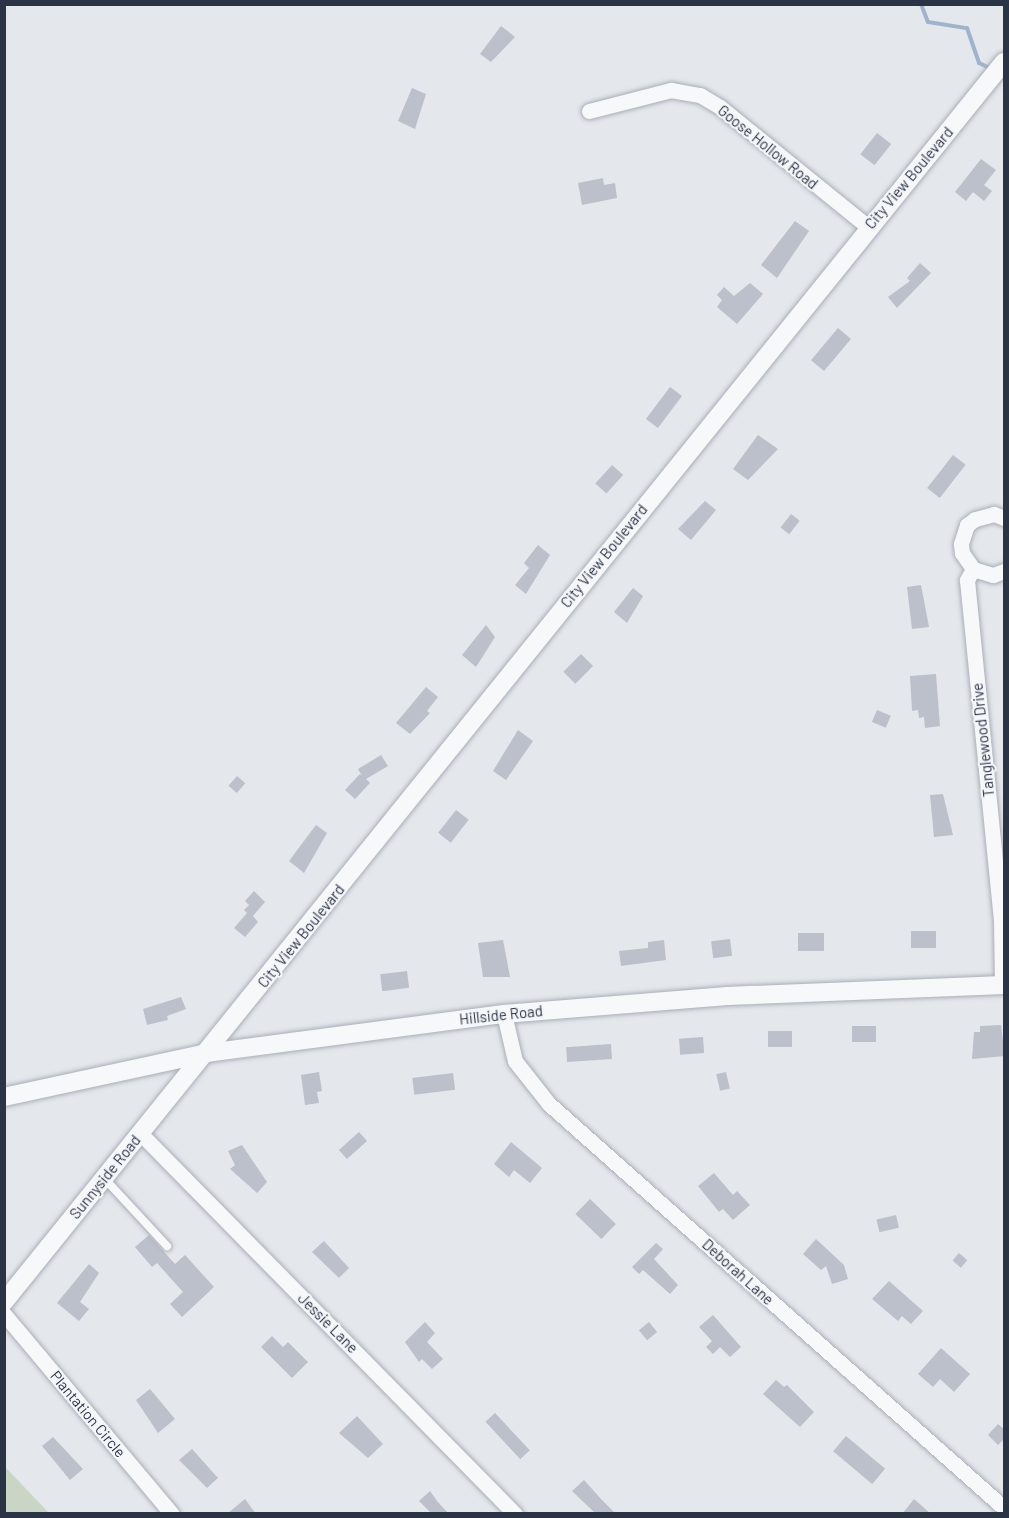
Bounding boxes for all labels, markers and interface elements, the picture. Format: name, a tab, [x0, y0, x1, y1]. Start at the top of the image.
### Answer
street label: Goose Hollow Road	[714, 101, 822, 193]
street label: City View Boulevard	[861, 123, 957, 233]
street label: City View Boulevard	[557, 501, 651, 611]
street label: Tanglewood Drive	[968, 682, 998, 798]
street label: City View Boulevard	[254, 881, 348, 991]
street label: Hillside Road	[458, 1002, 544, 1028]
street label: Sunnyside Road	[66, 1131, 144, 1223]
street label: Deborah Lane	[699, 1235, 777, 1309]
street label: Jessie Lane	[294, 1289, 362, 1357]
street label: Plantation Circle	[47, 1367, 129, 1461]

